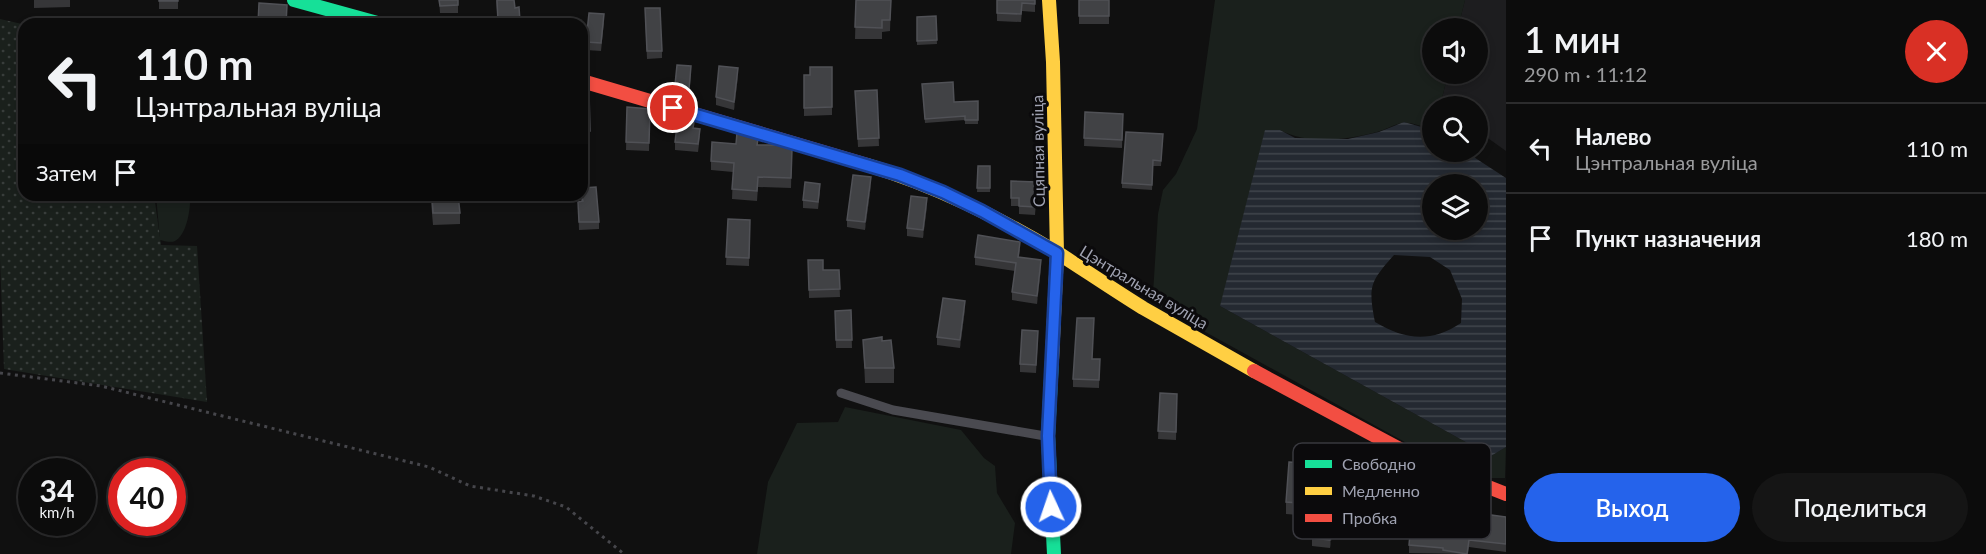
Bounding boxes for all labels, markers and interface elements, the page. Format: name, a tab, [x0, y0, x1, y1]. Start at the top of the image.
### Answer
text: 1 мин	[1524, 17, 1621, 61]
map controls	[1422, 18, 1488, 240]
button: sound	[1422, 18, 1488, 84]
button: close	[1905, 20, 1968, 83]
text: 110 m	[135, 39, 253, 89]
icon: left	[36, 42, 114, 120]
text: 290 m · 11:12	[1524, 62, 1647, 86]
pin	[647, 82, 698, 133]
text: Цэнтральная вуліца	[135, 90, 382, 123]
icon: arrive	[656, 91, 689, 124]
street label: Сцяпная вуліца	[1027, 95, 1048, 207]
button: search	[1422, 96, 1488, 162]
text: Налево	[1575, 123, 1651, 150]
icon: left	[1524, 132, 1557, 165]
text: 110 m	[1906, 135, 1968, 162]
text: Цэнтральная вуліца	[1575, 150, 1758, 174]
icon: arrive	[109, 156, 142, 189]
text: Затем	[36, 159, 97, 186]
button: layers	[1422, 174, 1488, 240]
icon: arrive	[1524, 222, 1557, 255]
text: Пункт назначения	[1575, 225, 1761, 252]
text: 180 m	[1906, 225, 1968, 252]
street label: Цэнтральная вуліца	[1077, 241, 1212, 332]
legend	[1293, 443, 1491, 539]
text: Свободно	[1342, 454, 1416, 473]
speed limit sign: 40	[108, 458, 186, 536]
text: 34	[40, 472, 74, 508]
button: Выход	[1524, 473, 1740, 542]
button: Поделиться	[1752, 473, 1968, 542]
position arrow	[1019, 475, 1083, 539]
text: Медленно	[1342, 481, 1420, 500]
text: km/h	[39, 503, 75, 521]
text: Пробка	[1342, 508, 1397, 527]

